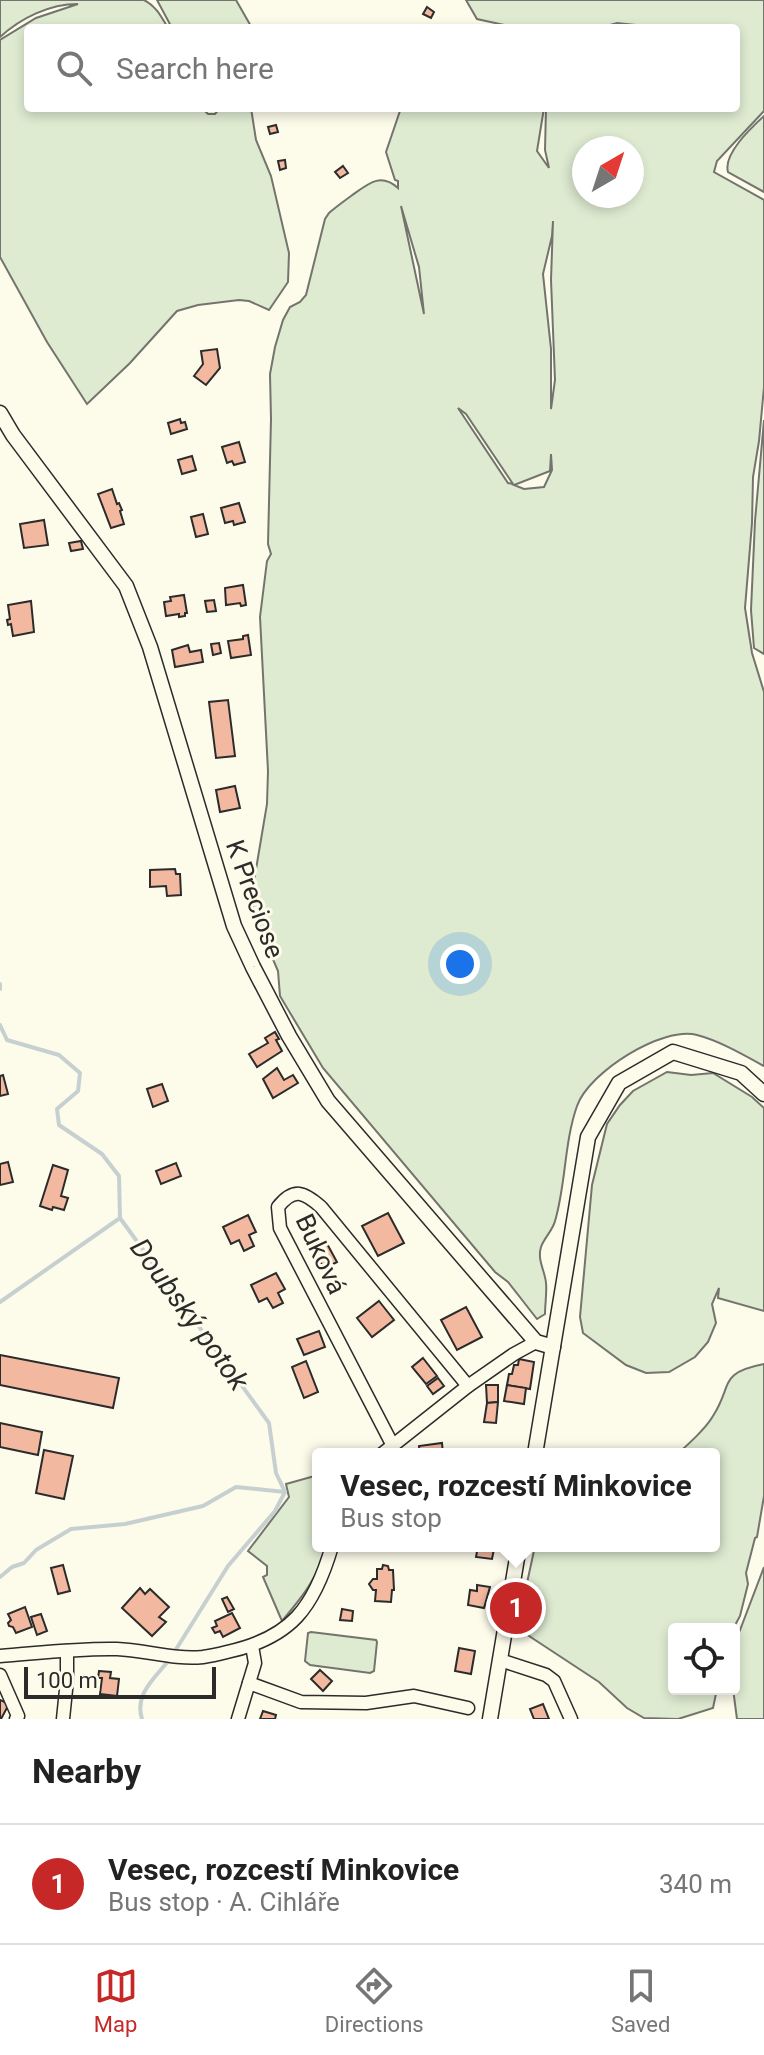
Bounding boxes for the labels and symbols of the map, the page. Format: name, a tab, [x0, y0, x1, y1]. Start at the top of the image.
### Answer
north arrow	[572, 136, 644, 208]
street label: K Preciose	[220, 836, 290, 962]
your location	[440, 944, 480, 984]
street label: Buková	[289, 1209, 353, 1299]
water label: Doubský potok	[123, 1232, 256, 1398]
pin: 1	[490, 1578, 542, 1638]
scale bar	[24, 1663, 216, 1699]

